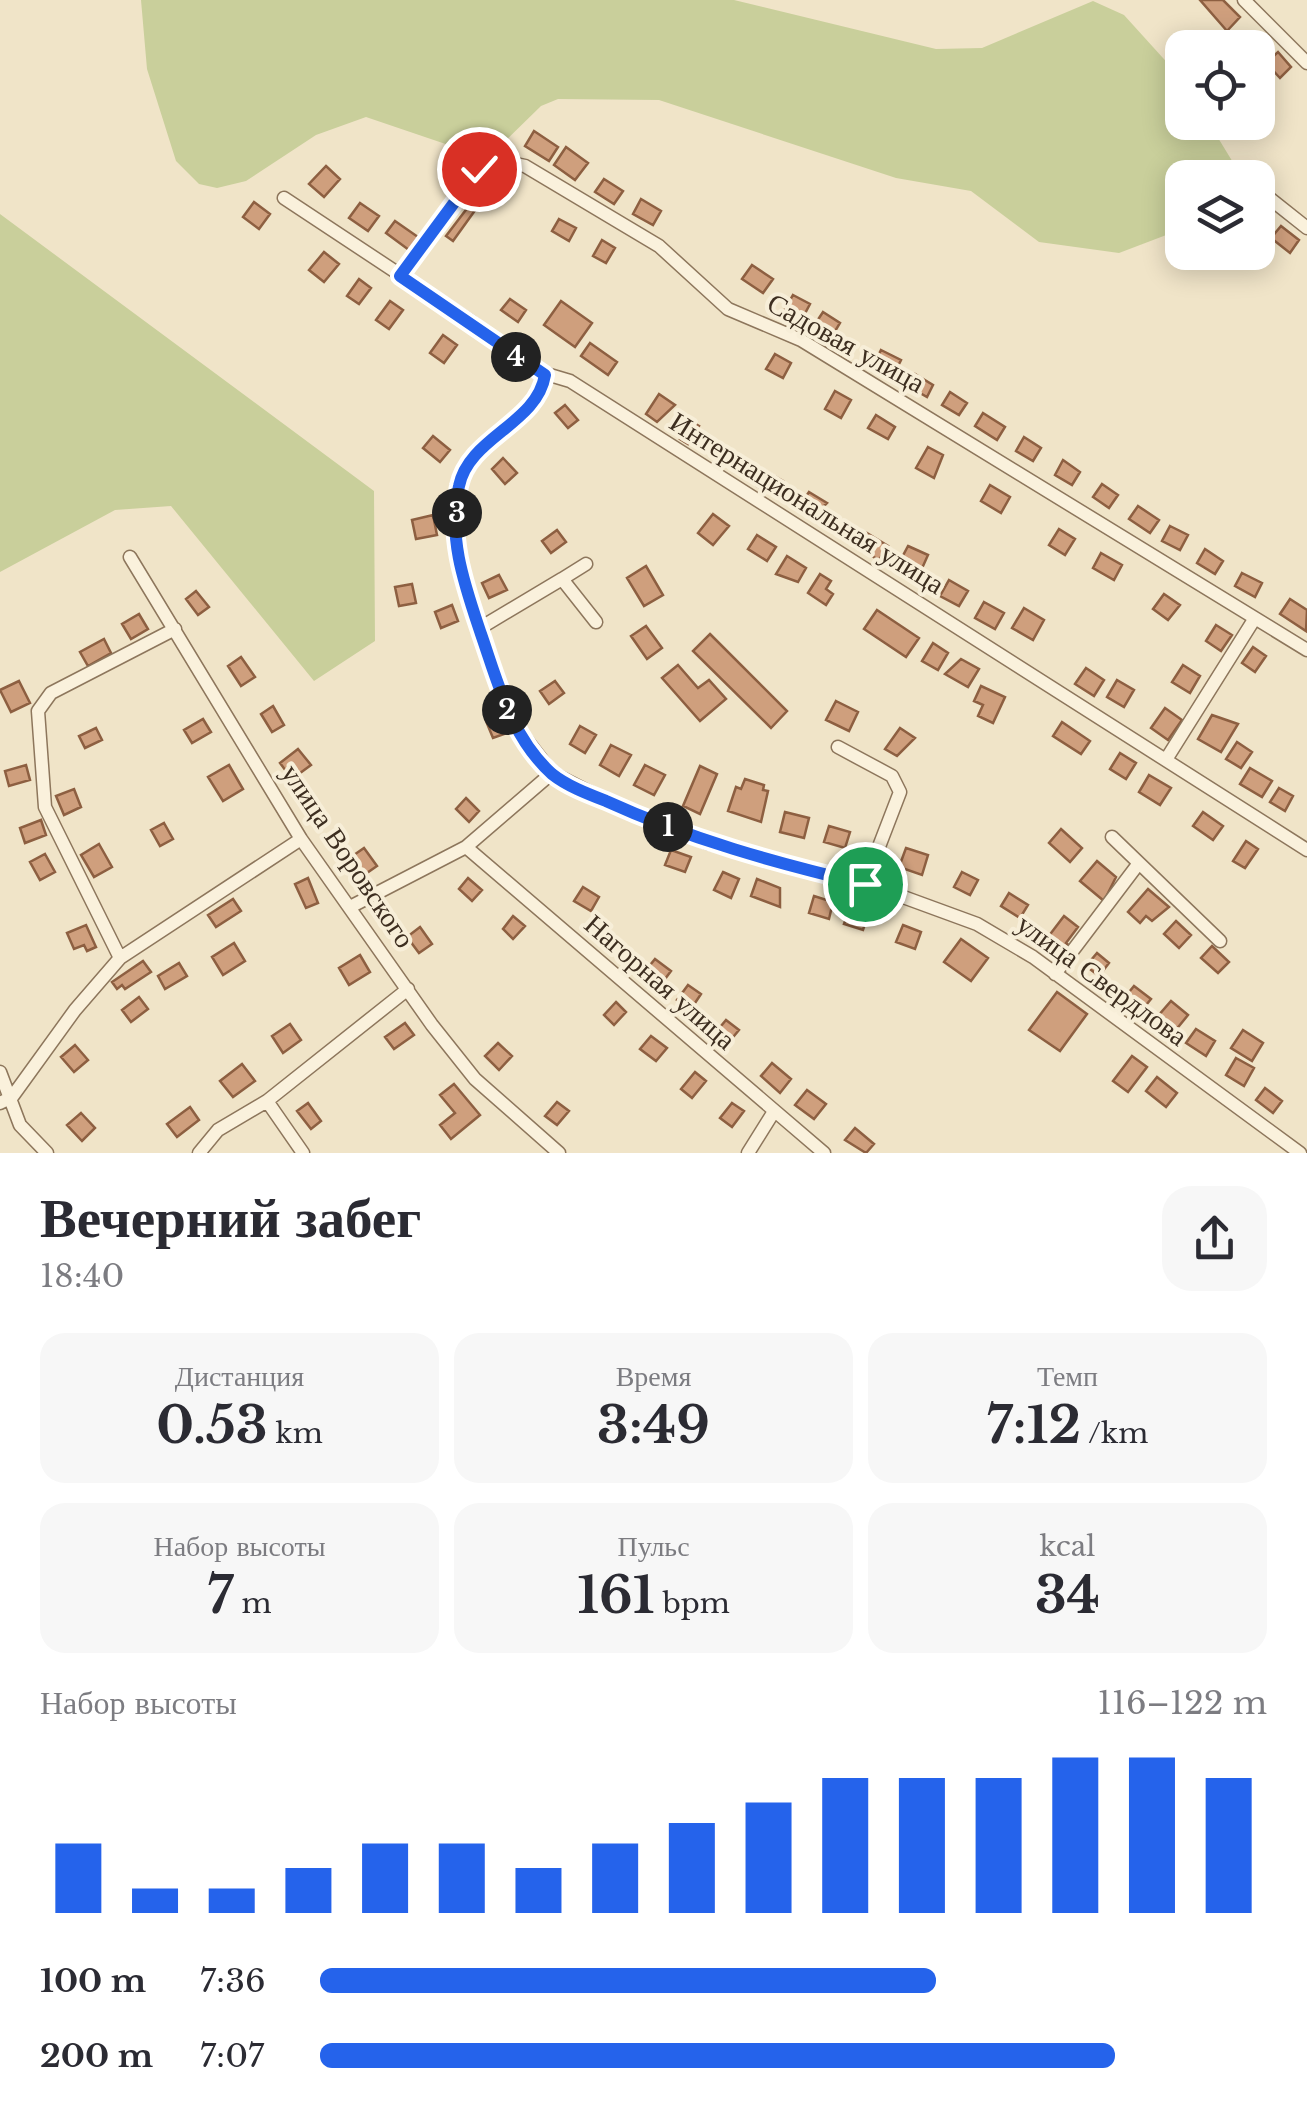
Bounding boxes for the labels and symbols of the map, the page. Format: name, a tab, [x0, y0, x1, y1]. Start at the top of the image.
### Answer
pin	[437, 127, 522, 212]
street label: Садовая улица	[761, 285, 931, 401]
pin: 4	[491, 332, 541, 382]
street label: Интернациональная улица	[663, 404, 951, 602]
pin: 3	[432, 488, 482, 538]
pin: 2	[482, 685, 532, 735]
street label: улица Воровского	[274, 757, 422, 955]
pin: 1	[643, 802, 693, 852]
pin	[823, 842, 908, 927]
street label: улица Свердлова	[1010, 906, 1195, 1054]
street label: Нагорная улица	[577, 907, 743, 1058]

